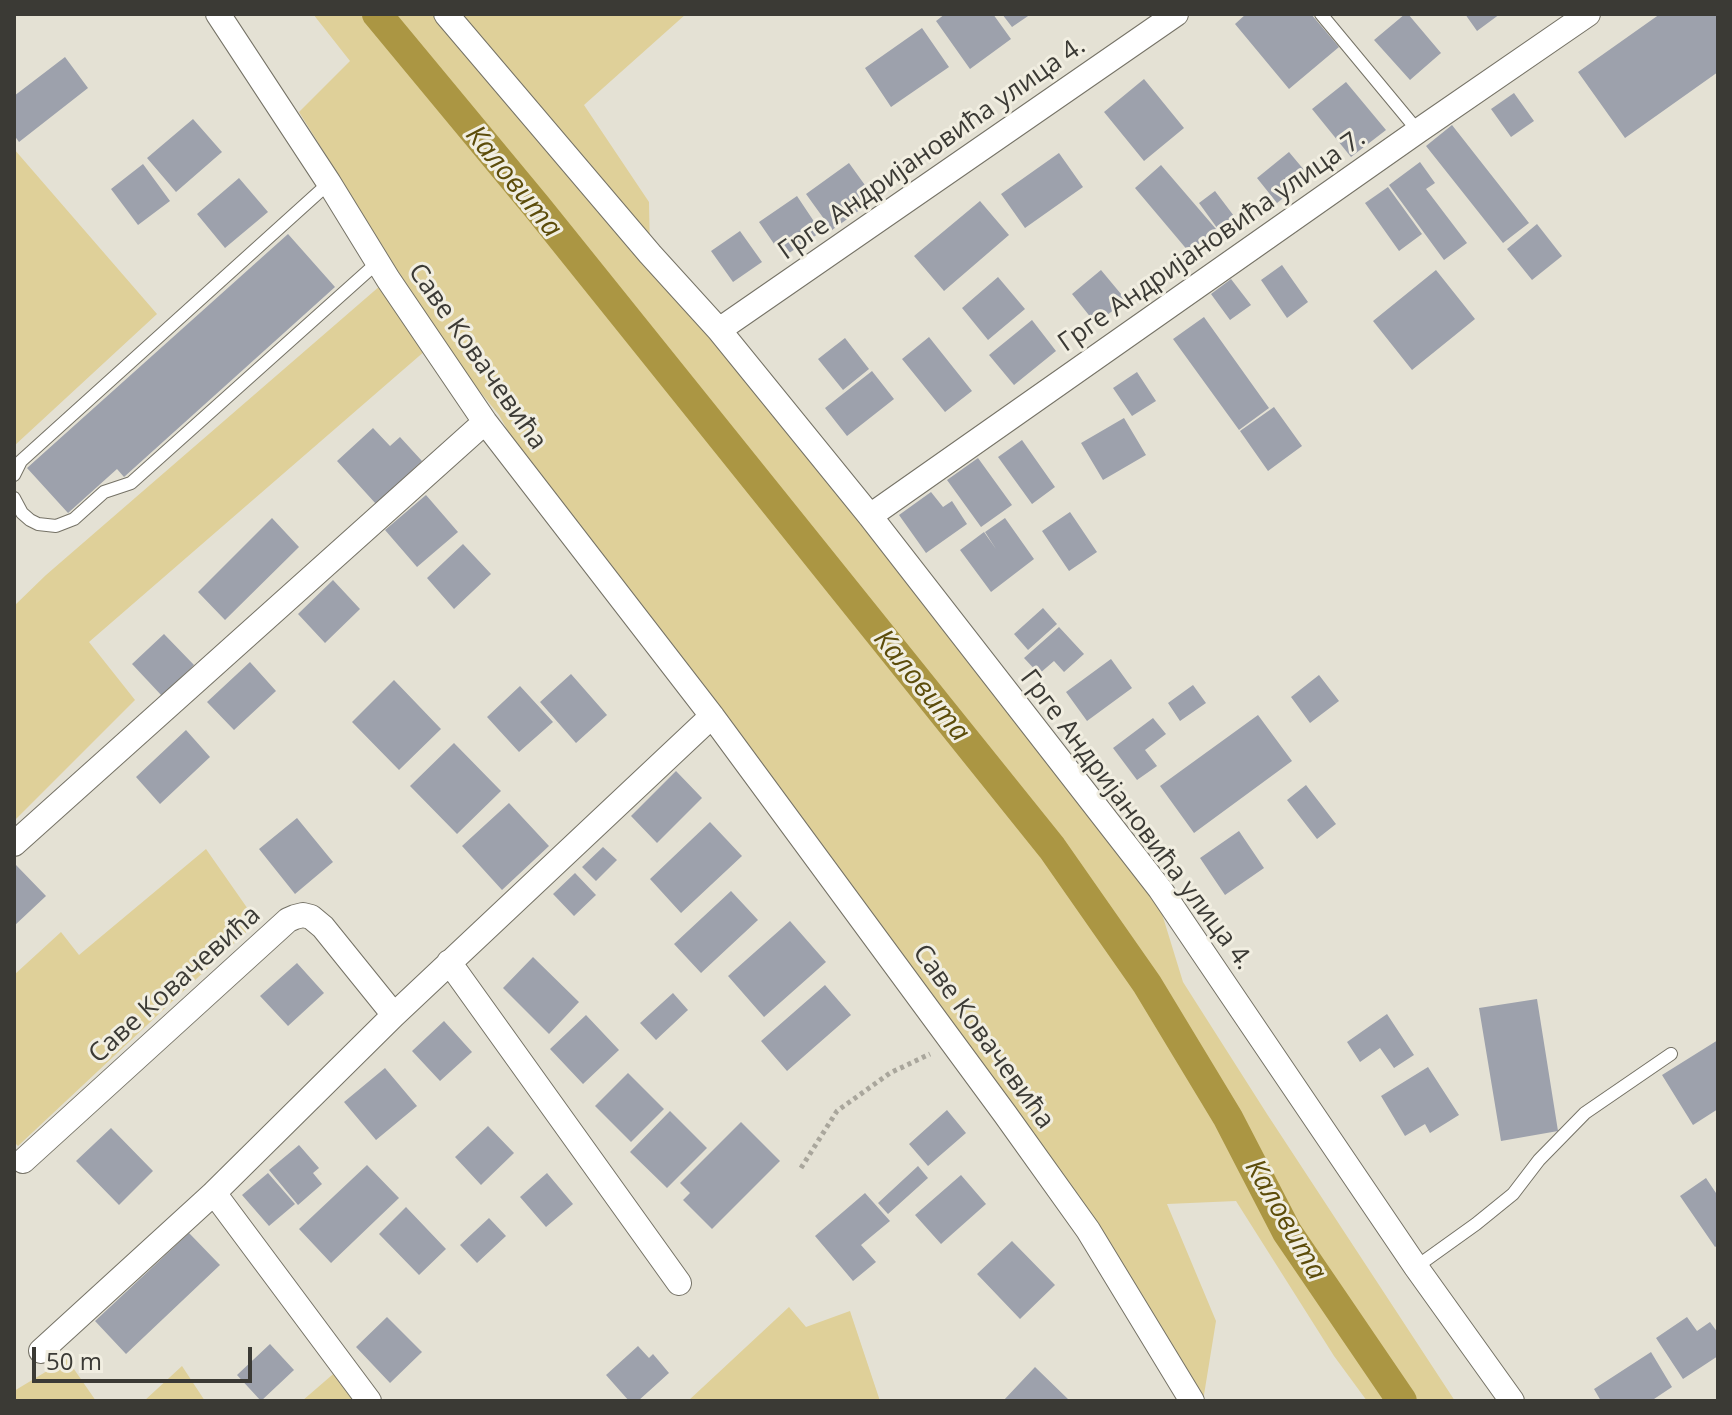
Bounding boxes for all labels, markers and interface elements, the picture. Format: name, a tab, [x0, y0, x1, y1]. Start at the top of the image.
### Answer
street label: Грге Андријановића улица 4.	[773, 31, 1091, 267]
water label: Каловита	[458, 119, 568, 245]
street label: Грге Андријановића улица 7.	[1053, 123, 1371, 359]
street label: Саве Ковачевића	[401, 258, 553, 456]
water label: Каловита	[866, 623, 976, 749]
street label: Грге Андријановића улица 4.	[1013, 664, 1259, 976]
street label: Саве Ковачевића	[83, 900, 267, 1070]
street label: Саве Ковачевића	[906, 939, 1060, 1135]
water label: Каловита	[1237, 1154, 1333, 1286]
scale bar	[36, 1331, 256, 1381]
text: 50 m	[46, 1344, 102, 1377]

